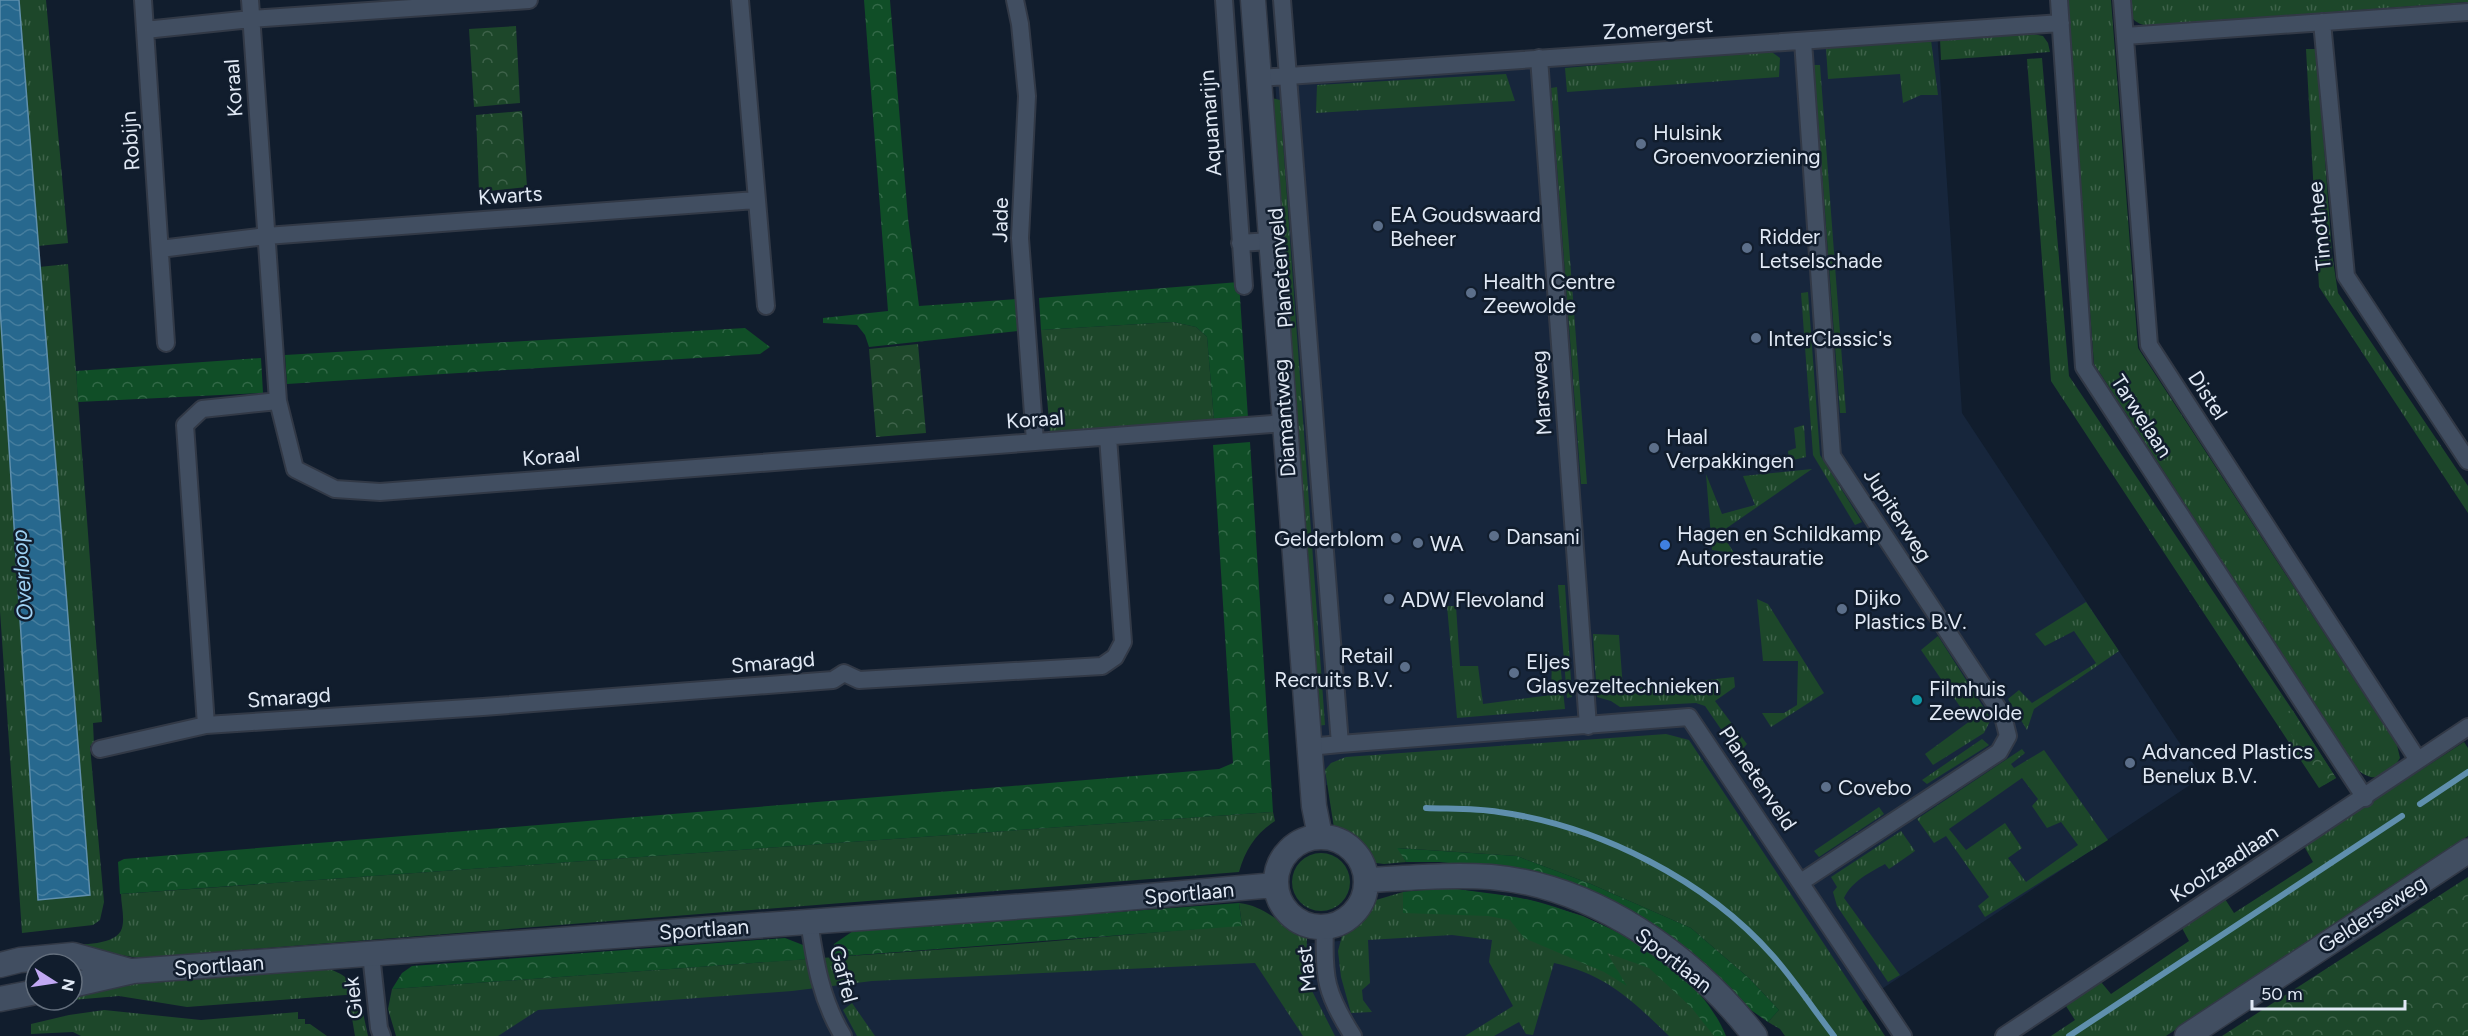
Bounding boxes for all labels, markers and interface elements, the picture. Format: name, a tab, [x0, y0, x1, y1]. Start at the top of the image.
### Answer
street label: Zomergerst	[1602, 12, 1714, 44]
street label: Koraal	[219, 58, 247, 118]
street label: Aquamarijn	[1194, 69, 1226, 177]
street label: Robijn	[115, 110, 145, 172]
place label: Hulsink Groenvoorziening	[1653, 120, 1821, 169]
marker: Hulsink Groenvoorziening	[1634, 137, 1648, 151]
street label: Kwarts	[477, 180, 543, 210]
street label: Timothee	[2302, 180, 2336, 272]
street label: Jade	[987, 197, 1013, 243]
place label: EA Goudswaard Beheer	[1390, 202, 1541, 251]
street label: Planetenveld	[1262, 207, 1298, 329]
marker: EA Goudswaard Beheer	[1371, 219, 1385, 233]
place label: Ridder Letselschade	[1759, 224, 1883, 273]
marker: Ridder Letselschade	[1740, 241, 1754, 255]
place label: Health Centre Zeewolde	[1483, 269, 1615, 318]
marker: Health Centre Zeewolde	[1464, 286, 1478, 300]
place label: InterClassic's	[1768, 326, 1892, 351]
marker: InterClassic's	[1749, 331, 1763, 345]
street label: Marsweg	[1526, 350, 1556, 436]
street label: Diamantweg	[1267, 358, 1301, 478]
street label: Distel	[2183, 366, 2233, 424]
street label: Tarwelaan	[2106, 370, 2178, 462]
street label: Koraal	[1005, 405, 1065, 433]
place label: Haal Verpakkingen	[1666, 424, 1794, 473]
street label: Koraal	[521, 441, 581, 471]
marker: Haal Verpakkingen	[1647, 441, 1661, 455]
street label: Jupiterweg	[1859, 464, 1937, 566]
place label: Hagen en Schildkamp Autorestauratie	[1677, 521, 1881, 570]
place label: Dansani	[1506, 524, 1580, 549]
place label: Gelderblom	[1274, 526, 1384, 551]
water label: Overloop	[5, 529, 39, 621]
marker: Dansani	[1487, 529, 1501, 543]
marker: Gelderblom	[1389, 531, 1403, 545]
place label: WA	[1430, 531, 1464, 556]
marker: WA	[1411, 536, 1425, 550]
marker: Hagen en Schildkamp Autorestauratie	[1658, 538, 1672, 552]
place label: Dijko Plastics B.V.	[1854, 585, 1967, 634]
place label: ADW Flevoland	[1401, 587, 1544, 612]
marker: ADW Flevoland	[1382, 592, 1396, 606]
marker: Dijko Plastics B.V.	[1835, 602, 1849, 616]
place label: Retail Recruits B.V.	[1274, 643, 1393, 692]
street label: Smaragd	[730, 646, 816, 678]
place label: Eljes Glasvezeltechnieken	[1526, 649, 1719, 698]
marker: Retail Recruits B.V.	[1398, 660, 1412, 674]
marker: Eljes Glasvezeltechnieken	[1507, 666, 1521, 680]
place label: Filmhuis Zeewolde	[1929, 676, 2022, 725]
street label: Smaragd	[246, 682, 332, 712]
marker: Filmhuis Zeewolde	[1910, 693, 1924, 707]
street label: Planetenveld	[1714, 721, 1802, 835]
place label: Advanced Plastics Benelux B.V.	[2142, 739, 2313, 788]
marker: Advanced Plastics Benelux B.V.	[2123, 756, 2137, 770]
place label: Covebo	[1838, 775, 1912, 800]
marker: Covebo	[1819, 780, 1833, 794]
street label: Koolzaadlaan	[2165, 819, 2283, 907]
street label: Gelderseweg	[2313, 870, 2431, 958]
street label: Sportlaan	[1143, 877, 1235, 909]
street label: Sportlaan	[658, 913, 750, 945]
street label: Sportlaan	[1631, 922, 1717, 998]
street label: Gaffel	[824, 943, 864, 1005]
street label: Mast	[1291, 945, 1321, 993]
street label: Sportlaan	[173, 949, 265, 981]
north arrow	[24, 952, 84, 1012]
scale bar	[2252, 973, 2405, 1011]
street label: Giek	[338, 975, 368, 1020]
text: N	[58, 977, 79, 993]
text: 50 m	[2261, 983, 2303, 1005]

